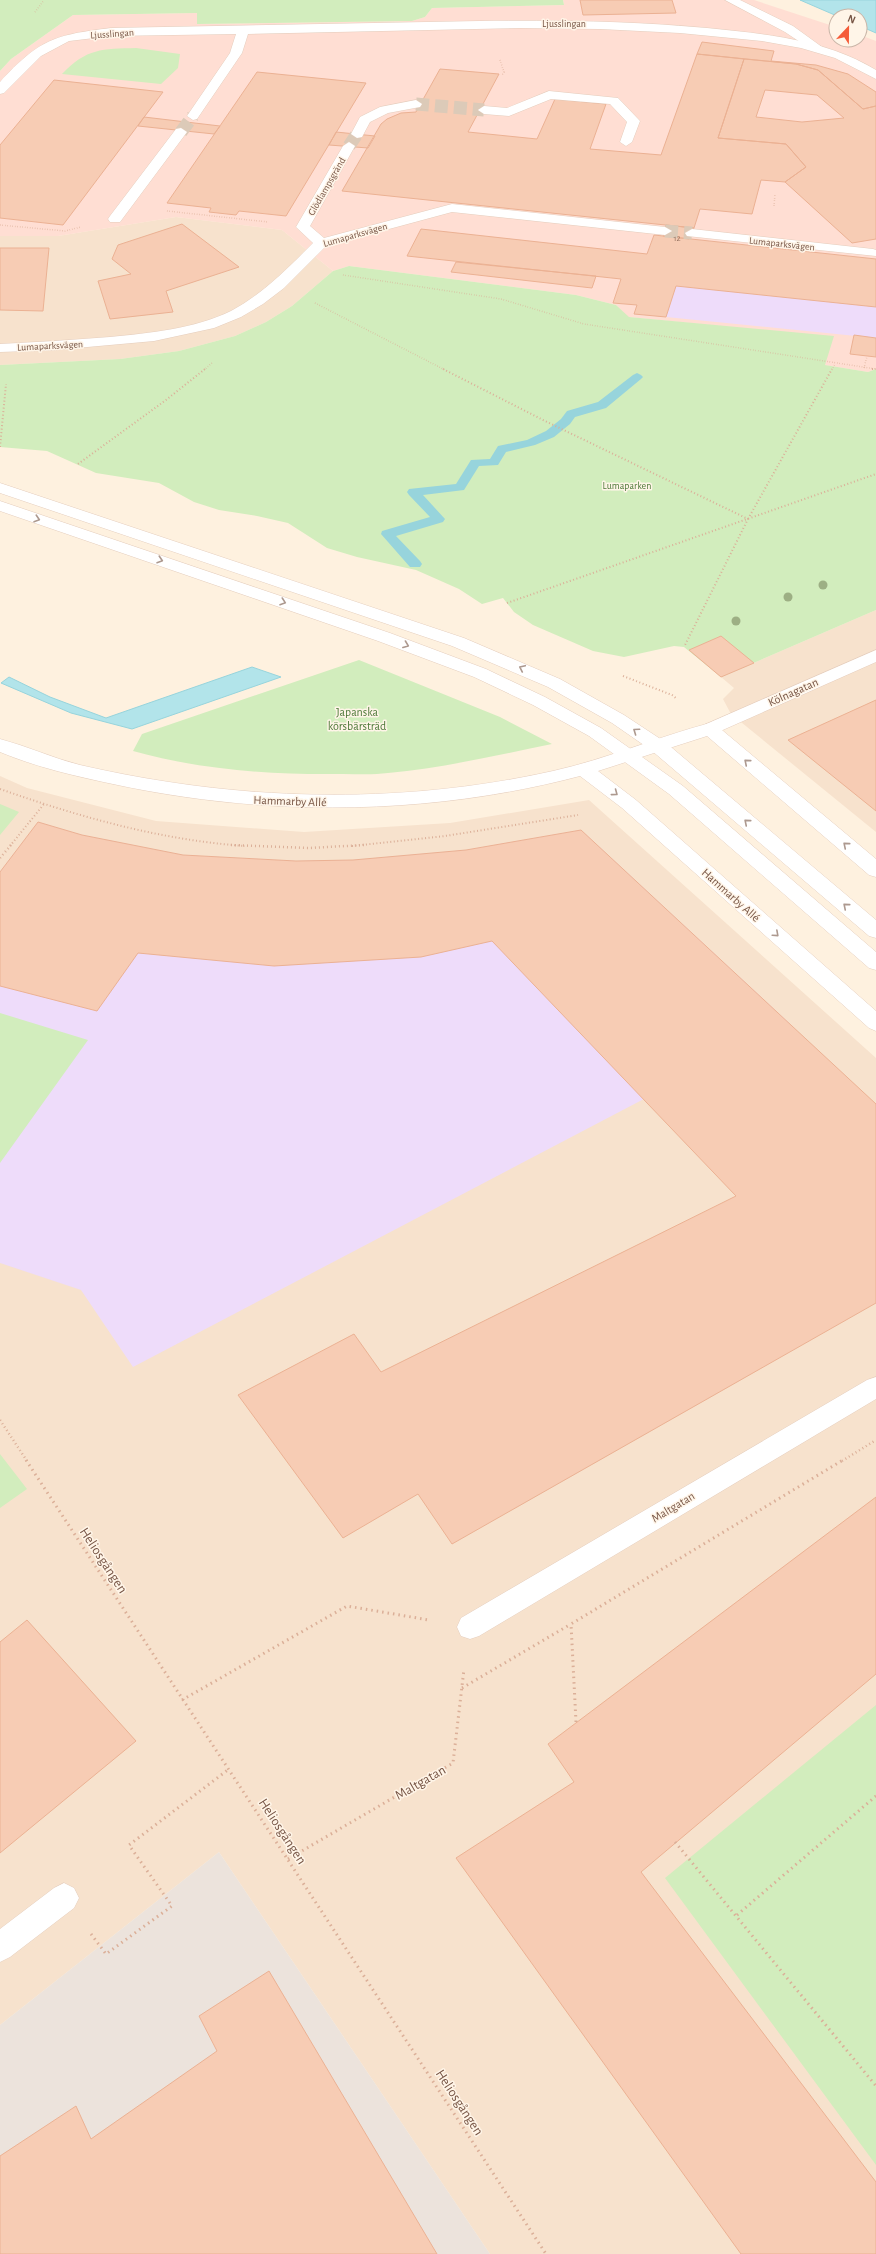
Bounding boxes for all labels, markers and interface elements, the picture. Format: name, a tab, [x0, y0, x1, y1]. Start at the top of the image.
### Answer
north arrow	[828, 8, 868, 48]
text: N	[846, 13, 857, 26]
street label: Ljusslingan	[542, 19, 586, 29]
street label: Ljusslingan	[90, 27, 134, 41]
street label: Glödlampsgränd	[306, 156, 347, 217]
street label: Lumaparksvägen	[322, 221, 388, 249]
house number: 12	[673, 234, 681, 243]
street label: Lumaparksvägen	[748, 236, 815, 252]
street label: Lumaparksvägen	[17, 339, 83, 353]
park label: Lumaparken	[603, 481, 651, 491]
one-way arrow	[33, 514, 40, 522]
one-way arrow	[157, 555, 164, 564]
one-way arrow	[280, 597, 287, 606]
one-way arrow	[402, 640, 409, 648]
one-way arrow	[519, 665, 526, 673]
street label: Kölnagatan	[766, 676, 820, 708]
park label: Japanska körsbärsträd	[328, 706, 386, 732]
one-way arrow	[633, 729, 640, 736]
one-way arrow	[744, 759, 751, 766]
one-way arrow	[611, 788, 618, 796]
street label: Hammarby Allé	[253, 794, 327, 809]
one-way arrow	[745, 819, 752, 826]
one-way arrow	[843, 843, 851, 850]
street label: Hammarby Allé	[699, 866, 762, 925]
one-way arrow	[844, 904, 851, 911]
one-way arrow	[771, 930, 779, 937]
street label: Maltgatan	[649, 1489, 697, 1525]
street label: Heliosgången	[77, 1525, 130, 1596]
street label: Maltgatan	[393, 1763, 448, 1803]
street label: Heliosgången	[256, 1796, 309, 1867]
street label: Heliosgången	[433, 2067, 486, 2138]

